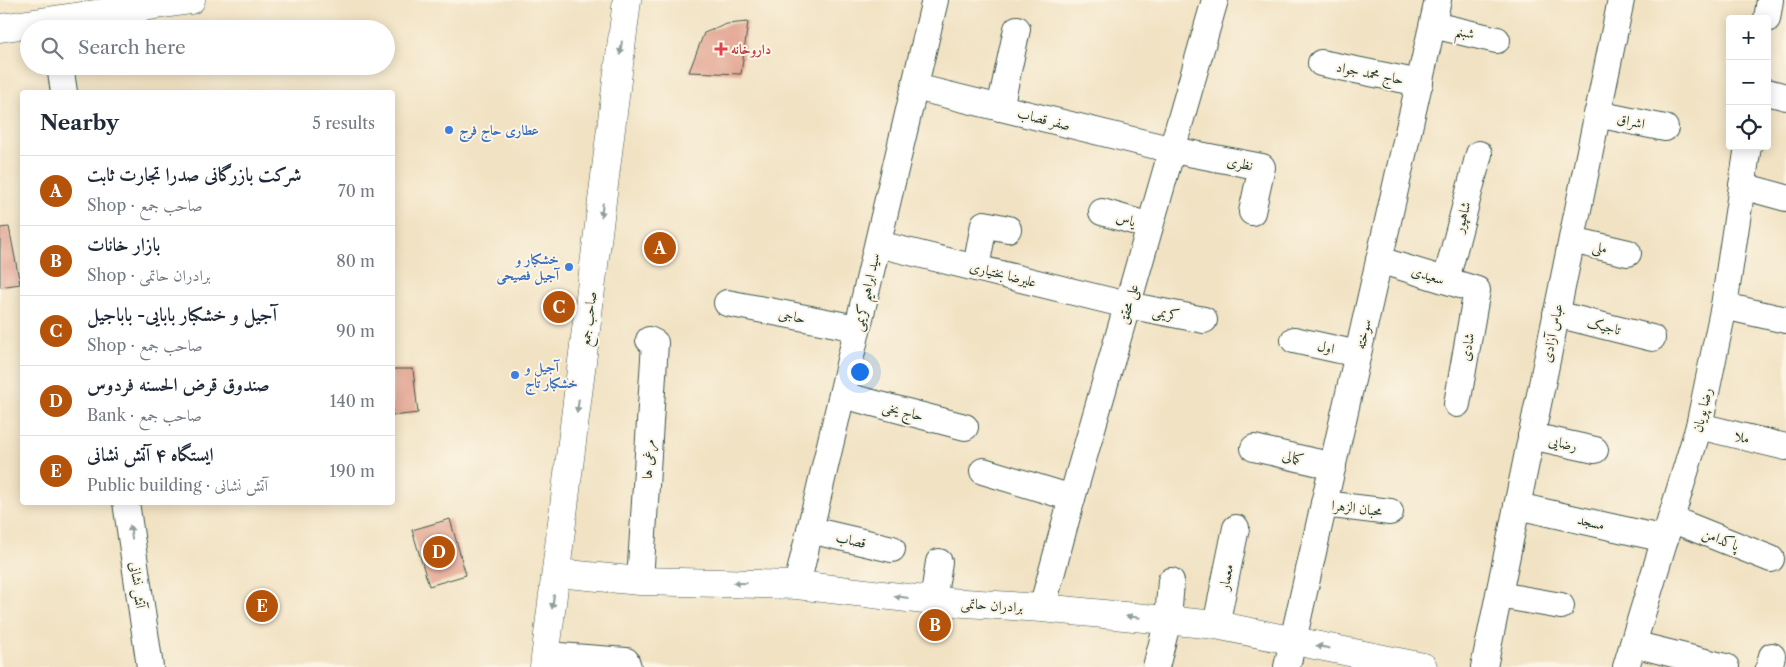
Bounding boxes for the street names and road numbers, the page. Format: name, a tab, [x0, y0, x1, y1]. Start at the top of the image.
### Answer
street label: شبنم	[1452, 21, 1476, 48]
street label: حاج محمد جواد	[1334, 58, 1405, 92]
street label: صفر قصاب	[1016, 104, 1072, 134]
street label: اشراق	[1615, 109, 1647, 134]
street label: نظری	[1226, 152, 1255, 174]
street label: شاهپور	[1449, 200, 1476, 237]
street label: یاس	[1114, 208, 1139, 231]
street label: ملی	[1591, 237, 1609, 258]
street label: سید ابراهیم کریمی	[848, 251, 889, 334]
street label: علیرضا بختیاری	[968, 257, 1038, 291]
street label: سعیدی	[1409, 261, 1447, 289]
street label: علی محقق	[1114, 282, 1143, 326]
street label: صاحب جمع	[576, 290, 605, 348]
street label: کریمی	[1151, 302, 1181, 325]
street label: عباس آزادی	[1537, 302, 1567, 364]
street label: حاجی	[777, 305, 807, 327]
street label: تاجیک	[1585, 313, 1623, 339]
street label: سوخته	[1351, 317, 1375, 351]
street label: شادی	[1456, 332, 1478, 362]
street label: اول	[1316, 336, 1336, 358]
street label: رضا پویان	[1688, 386, 1718, 435]
street label: حاج یخی	[880, 397, 925, 429]
street label: ملا	[1733, 427, 1751, 447]
street label: رضایی	[1547, 431, 1579, 456]
street label: مرغی ها	[638, 439, 659, 479]
street label: کمالی	[1281, 446, 1305, 468]
street label: محبان الزهرا	[1331, 496, 1384, 520]
street label: مسجد	[1576, 510, 1606, 534]
street label: پاکدامن	[1699, 524, 1743, 557]
street label: قصاب	[834, 528, 868, 552]
street label: آتش نشانی	[125, 561, 150, 611]
street label: معمار	[1214, 563, 1237, 593]
street label: برادران حاتمی	[960, 594, 1024, 617]

